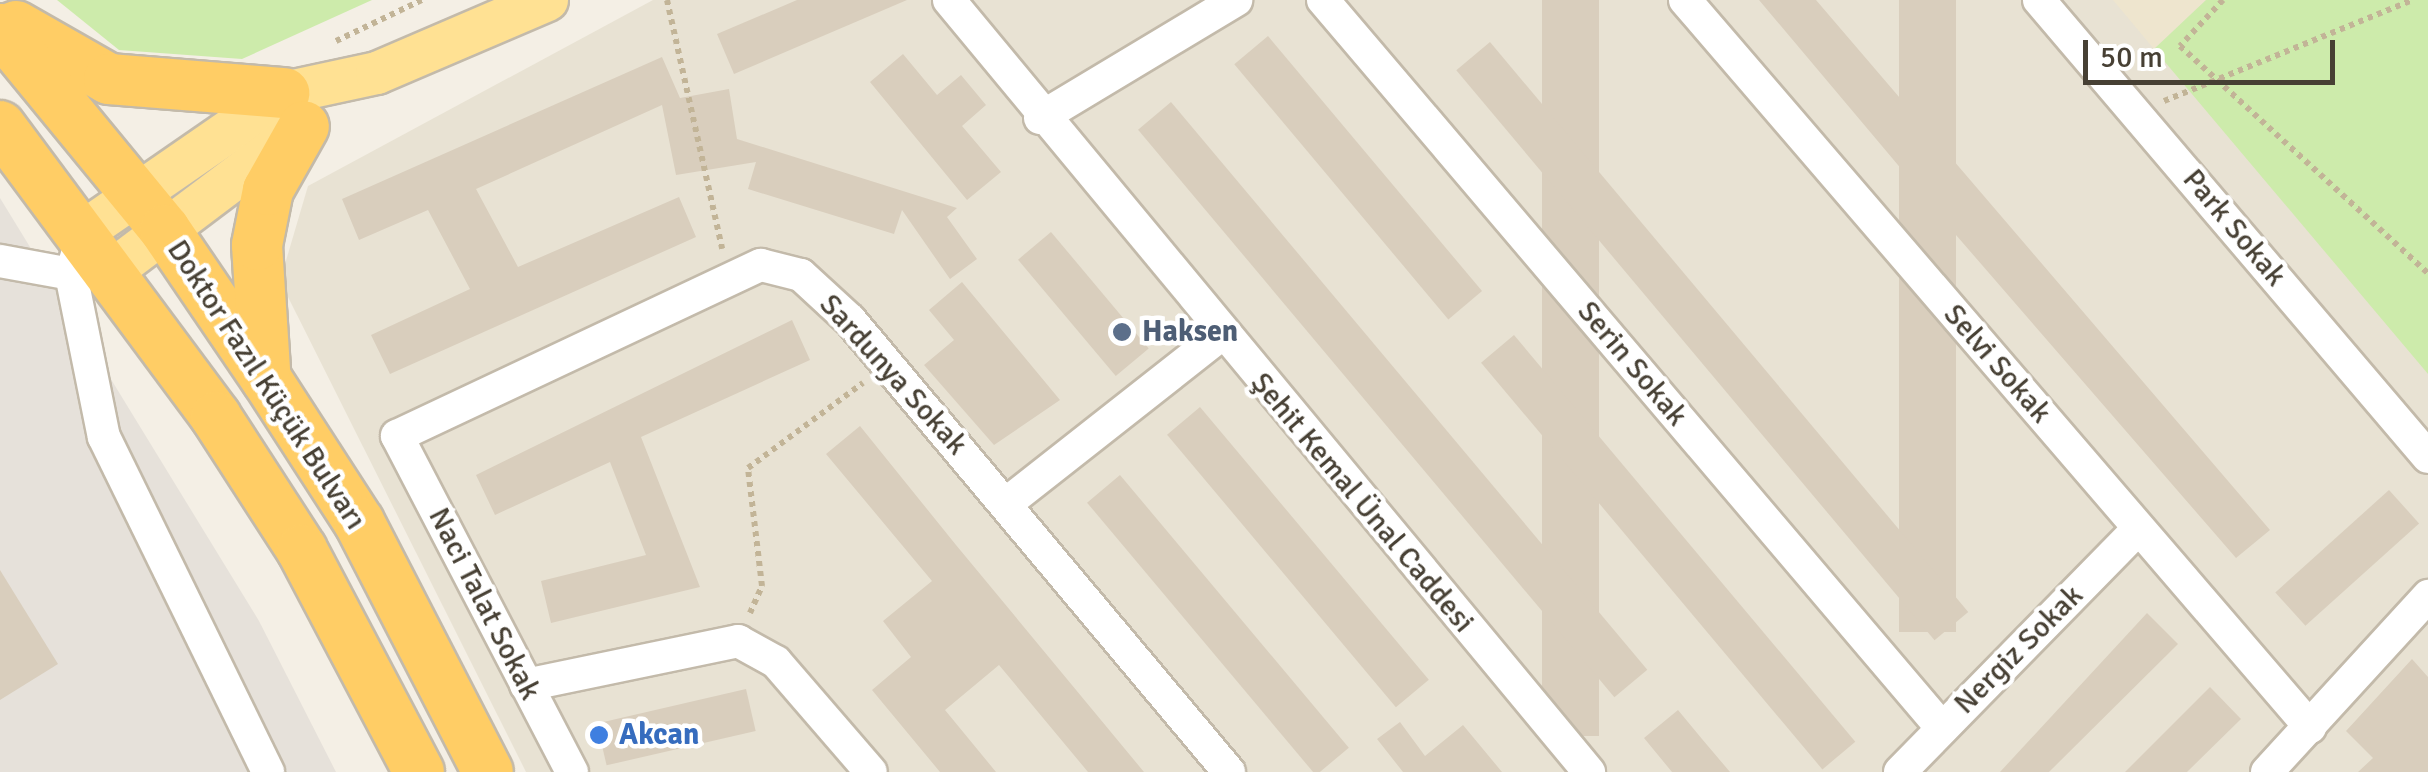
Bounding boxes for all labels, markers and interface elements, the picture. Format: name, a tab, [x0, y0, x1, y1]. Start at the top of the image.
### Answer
scale bar	[2088, 20, 2340, 82]
text: 50 m	[2100, 39, 2163, 76]
street label: Park Sokak	[2175, 162, 2293, 294]
street label: Doktor Fazıl Küçük Bulvarı	[159, 234, 373, 536]
street label: Sardunya Sokak	[811, 287, 975, 463]
street label: Serin Sokak	[1569, 294, 1695, 434]
street label: Selvi Sokak	[1936, 297, 2058, 431]
place label: Haksen	[1142, 314, 1238, 350]
marker: Haksen	[1111, 321, 1133, 343]
street label: Şehit Kemal Ünal Caddesi	[1243, 366, 1481, 640]
street label: Naci Talat Sokak	[420, 502, 548, 706]
street label: Nergiz Sokak	[1947, 578, 2091, 722]
place label: Akcan	[619, 717, 699, 753]
marker: Akcan	[588, 724, 610, 746]

